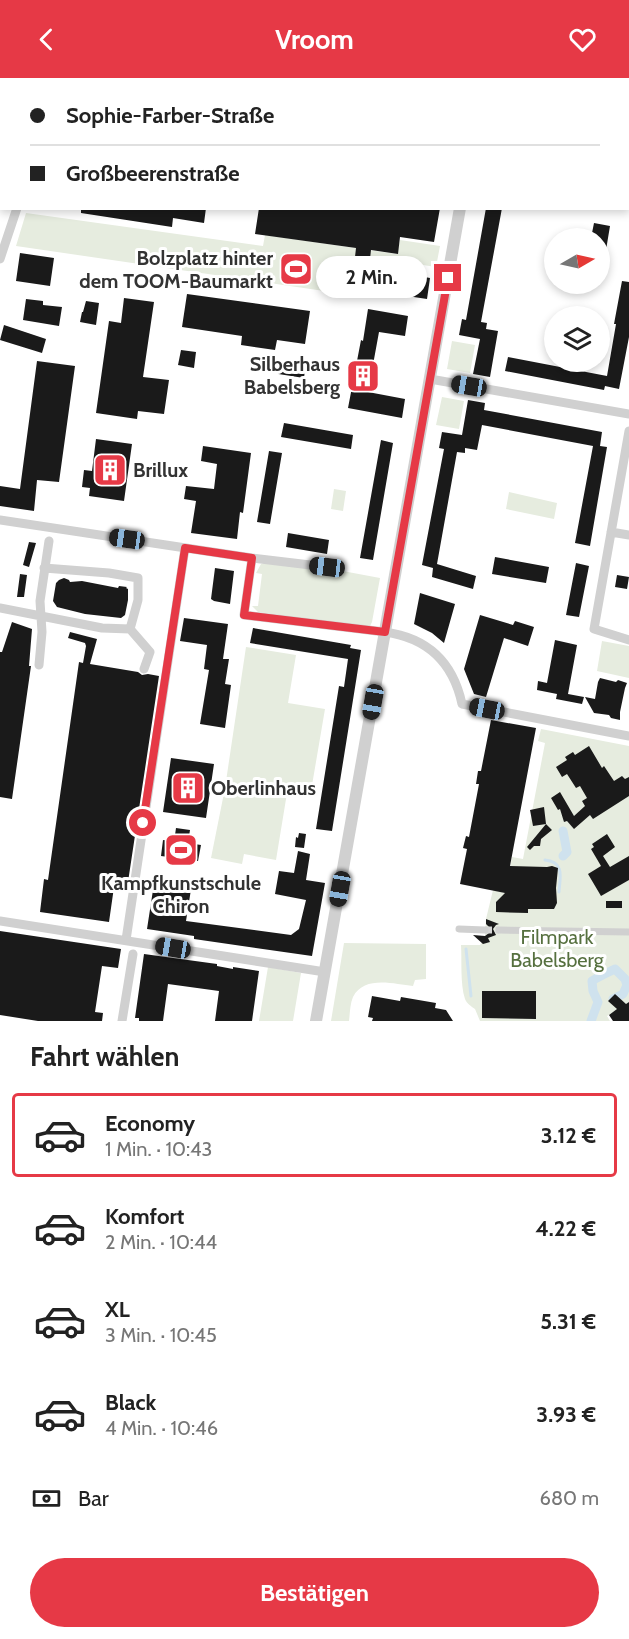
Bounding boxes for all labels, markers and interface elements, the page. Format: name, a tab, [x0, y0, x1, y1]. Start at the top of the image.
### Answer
icon: back	[30, 23, 63, 56]
text: Vroom	[275, 23, 354, 56]
icon: heart	[566, 23, 599, 56]
text: Sophie-Farber-Straße	[66, 102, 274, 129]
text: Großbeerenstraße	[66, 160, 240, 187]
north arrow	[544, 228, 610, 294]
map controls	[544, 228, 610, 372]
place label: Bolzplatz hinter dem TOOM-Baumarkt	[79, 246, 273, 293]
sports icon: Bolzplatz hinter dem TOOM-Baumarkt	[278, 251, 314, 287]
callout: 2 Min.	[316, 257, 427, 299]
route end	[434, 264, 461, 291]
text: 2 Min.	[346, 265, 397, 289]
button: layers	[544, 306, 610, 372]
place label: Silberhaus Babelsberg	[244, 352, 340, 399]
building icon: Silberhaus Babelsberg	[345, 358, 381, 394]
car	[450, 374, 488, 398]
building icon: Brillux	[92, 452, 128, 488]
place label: Brillux	[133, 458, 188, 482]
car	[108, 528, 146, 550]
car	[308, 556, 346, 578]
car	[361, 683, 385, 721]
car	[468, 697, 506, 721]
building icon: Oberlinhaus	[170, 770, 206, 806]
place label: Oberlinhaus	[211, 776, 316, 800]
route start	[129, 809, 156, 836]
sports icon: Kampfkunstschule Chiron	[163, 832, 199, 868]
car	[328, 870, 352, 908]
place label: Kampfkunstschule Chiron	[101, 871, 261, 918]
park label: Filmpark Babelsberg	[510, 925, 605, 972]
car	[154, 936, 192, 960]
text: Fahrt wählen	[30, 1040, 179, 1073]
icon: car	[33, 1108, 87, 1162]
text: Economy	[105, 1110, 195, 1137]
text: 3.12 €	[541, 1122, 596, 1149]
text: 1 Min. · 10:43	[105, 1137, 212, 1161]
icon: car	[33, 1201, 87, 1255]
text: Komfort	[105, 1203, 184, 1230]
text: 4.22 €	[535, 1215, 596, 1242]
text: 2 Min. · 10:44	[105, 1230, 217, 1254]
icon: car	[33, 1294, 87, 1348]
text: XL	[105, 1296, 130, 1323]
text: 5.31 €	[540, 1308, 596, 1335]
text: 3 Min. · 10:45	[105, 1323, 217, 1347]
icon: car	[33, 1387, 87, 1441]
text: Black	[105, 1389, 156, 1416]
text: 3.93 €	[536, 1401, 596, 1428]
text: 4 Min. · 10:46	[105, 1416, 218, 1440]
icon: cash	[30, 1482, 63, 1515]
text: Bar	[78, 1485, 109, 1512]
text: 680 m	[540, 1486, 599, 1510]
button: Bestätigen	[30, 1558, 599, 1627]

